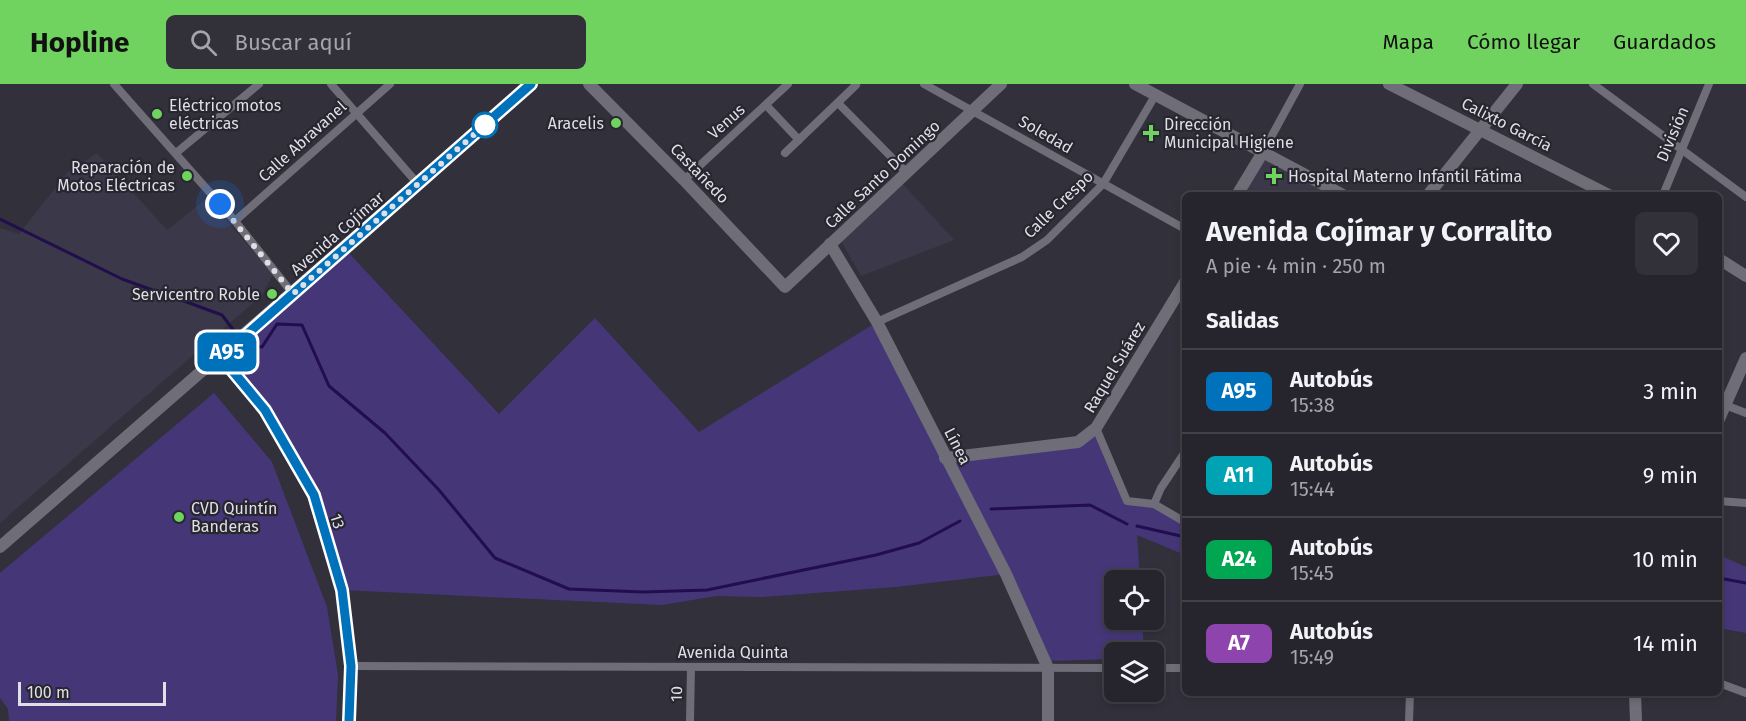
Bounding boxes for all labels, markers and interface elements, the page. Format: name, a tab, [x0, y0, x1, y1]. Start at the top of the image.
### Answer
search box	[166, 15, 586, 69]
text: Hopline	[30, 26, 130, 59]
icon: search	[187, 26, 220, 59]
text: Buscar aquí	[235, 29, 352, 56]
text: Mapa	[1382, 29, 1434, 55]
text: Cómo llegar	[1467, 29, 1580, 55]
text: Guardados	[1613, 29, 1716, 55]
street label: Calixto García	[1458, 94, 1555, 155]
place label: Eléctrico motos eléctricas	[169, 96, 281, 133]
street label: Calle Abravanel	[255, 97, 350, 186]
street label: Venus	[704, 100, 749, 143]
street label: División	[1652, 104, 1693, 165]
marker: Eléctrico motos eléctricas	[150, 107, 164, 121]
street label: Soledad	[1015, 111, 1076, 157]
unlabelled marker	[472, 112, 498, 138]
place label: Aracelis	[548, 114, 604, 133]
place label: Dirección Municipal Higiene	[1164, 115, 1294, 152]
marker: Aracelis	[609, 116, 623, 130]
street label: Calle Santo Domingo	[821, 116, 944, 233]
marker: Dirección Municipal Higiene	[1142, 124, 1160, 142]
street label: Castañedo	[666, 139, 733, 207]
place label: Reparación de Motos Eléctricas	[57, 158, 175, 195]
street label: Calle Crespo	[1020, 167, 1097, 242]
marker: Hospital Materno Infantil Fátima	[1265, 167, 1283, 185]
place label: Hospital Materno Infantil Fátima	[1288, 167, 1522, 186]
marker: Reparación de Motos Eléctricas	[180, 169, 194, 183]
street label: Avenida Cojímar	[287, 187, 389, 279]
your location	[205, 189, 235, 219]
button: heart	[1635, 212, 1698, 275]
text: Avenida Cojímar y Corralito	[1206, 215, 1552, 248]
text: A pie · 4 min · 250 m	[1206, 254, 1386, 278]
place label: Servicentro Roble	[132, 285, 260, 304]
marker: Servicentro Roble	[265, 287, 279, 301]
text: Salidas	[1206, 307, 1279, 334]
street label: Raquel Suárez	[1080, 318, 1149, 416]
line badge: A95	[192, 332, 262, 372]
text: A95	[209, 339, 245, 365]
text: Autobús	[1290, 366, 1373, 393]
text: A95	[1221, 378, 1257, 404]
text: 3 min	[1643, 378, 1698, 405]
text: 15:38	[1290, 393, 1335, 417]
street label: Línea	[940, 425, 975, 468]
text: Autobús	[1290, 450, 1373, 477]
text: A11	[1224, 462, 1254, 488]
text: 9 min	[1643, 462, 1698, 489]
text: 15:44	[1290, 477, 1335, 501]
place label: CVD Quintín Banderas	[191, 499, 277, 536]
marker: CVD Quintín Banderas	[172, 510, 186, 524]
street label: 13	[326, 511, 349, 531]
text: Autobús	[1290, 534, 1373, 561]
text: A24	[1222, 546, 1256, 572]
text: 10 min	[1632, 546, 1698, 573]
text: 15:45	[1290, 561, 1334, 585]
map controls	[1104, 570, 1164, 702]
button: locate	[1104, 570, 1164, 630]
text: Autobús	[1290, 618, 1373, 645]
text: A7	[1228, 630, 1250, 656]
text: 14 min	[1633, 630, 1698, 657]
button: layers	[1104, 642, 1164, 702]
street label: Avenida Quinta	[678, 643, 788, 662]
text: 15:49	[1290, 645, 1334, 669]
scale bar	[18, 679, 166, 706]
text: 100 m	[27, 683, 70, 702]
street label: 10	[667, 686, 686, 702]

